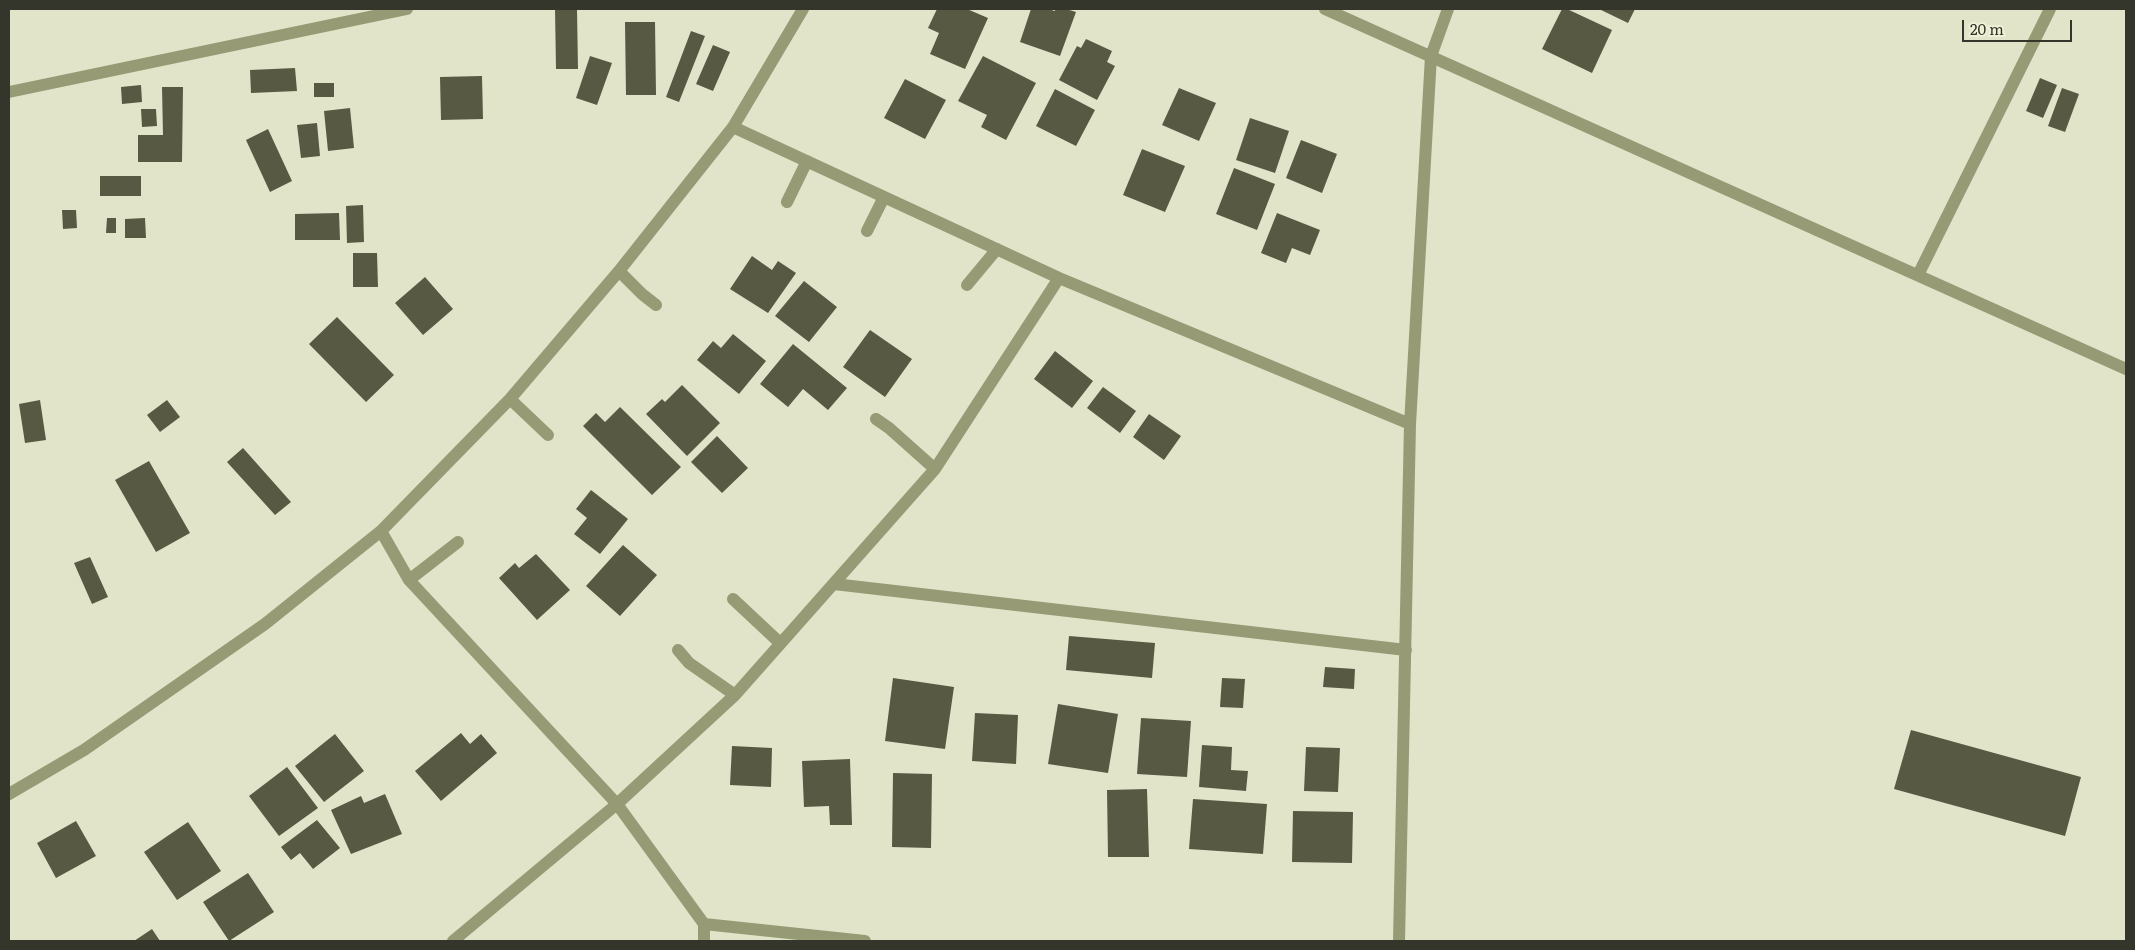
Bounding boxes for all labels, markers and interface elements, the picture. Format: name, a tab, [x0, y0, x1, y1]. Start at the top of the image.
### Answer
scale bar	[1965, 10, 2075, 42]
text: 20 m	[1970, 17, 2004, 40]

